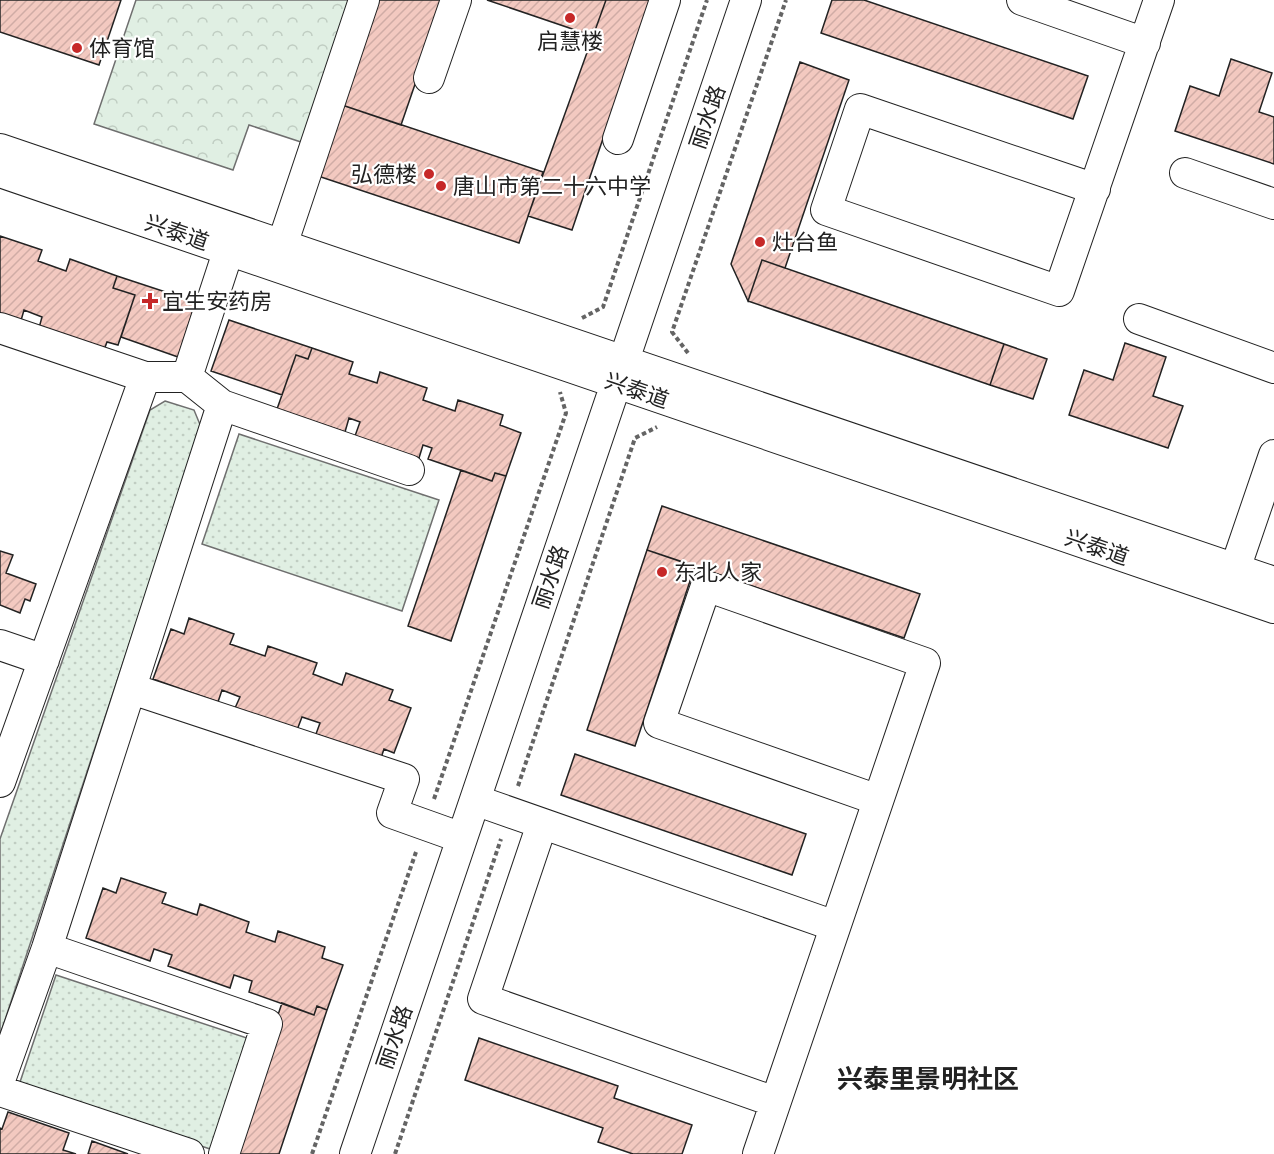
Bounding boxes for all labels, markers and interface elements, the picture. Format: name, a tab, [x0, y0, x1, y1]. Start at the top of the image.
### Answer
marker: 启慧楼	[563, 11, 577, 25]
place label: 启慧楼	[537, 30, 603, 53]
place label: 体育馆	[89, 37, 155, 60]
marker: 体育馆	[70, 41, 84, 55]
street label: 丽水路	[686, 82, 729, 152]
place label: 弘德楼	[351, 163, 417, 186]
marker: 弘德楼	[422, 167, 436, 181]
place label: 唐山市第二十六中学	[453, 175, 651, 198]
marker: 唐山市第二十六中学	[434, 179, 448, 193]
street label: 兴泰道	[142, 211, 212, 254]
place label: 灶台鱼	[772, 231, 838, 254]
marker: 灶台鱼	[753, 235, 767, 249]
place label: 宜生安药房	[162, 290, 272, 313]
marker: 宜生安药房	[143, 294, 157, 308]
street label: 兴泰道	[602, 369, 672, 412]
street label: 兴泰道	[1062, 526, 1132, 569]
street label: 丽水路	[529, 542, 572, 612]
place label: 东北人家	[674, 561, 762, 584]
marker: 东北人家	[655, 565, 669, 579]
street label: 丽水路	[373, 1002, 416, 1072]
district label: 兴泰里景明社区	[837, 1065, 1019, 1093]

